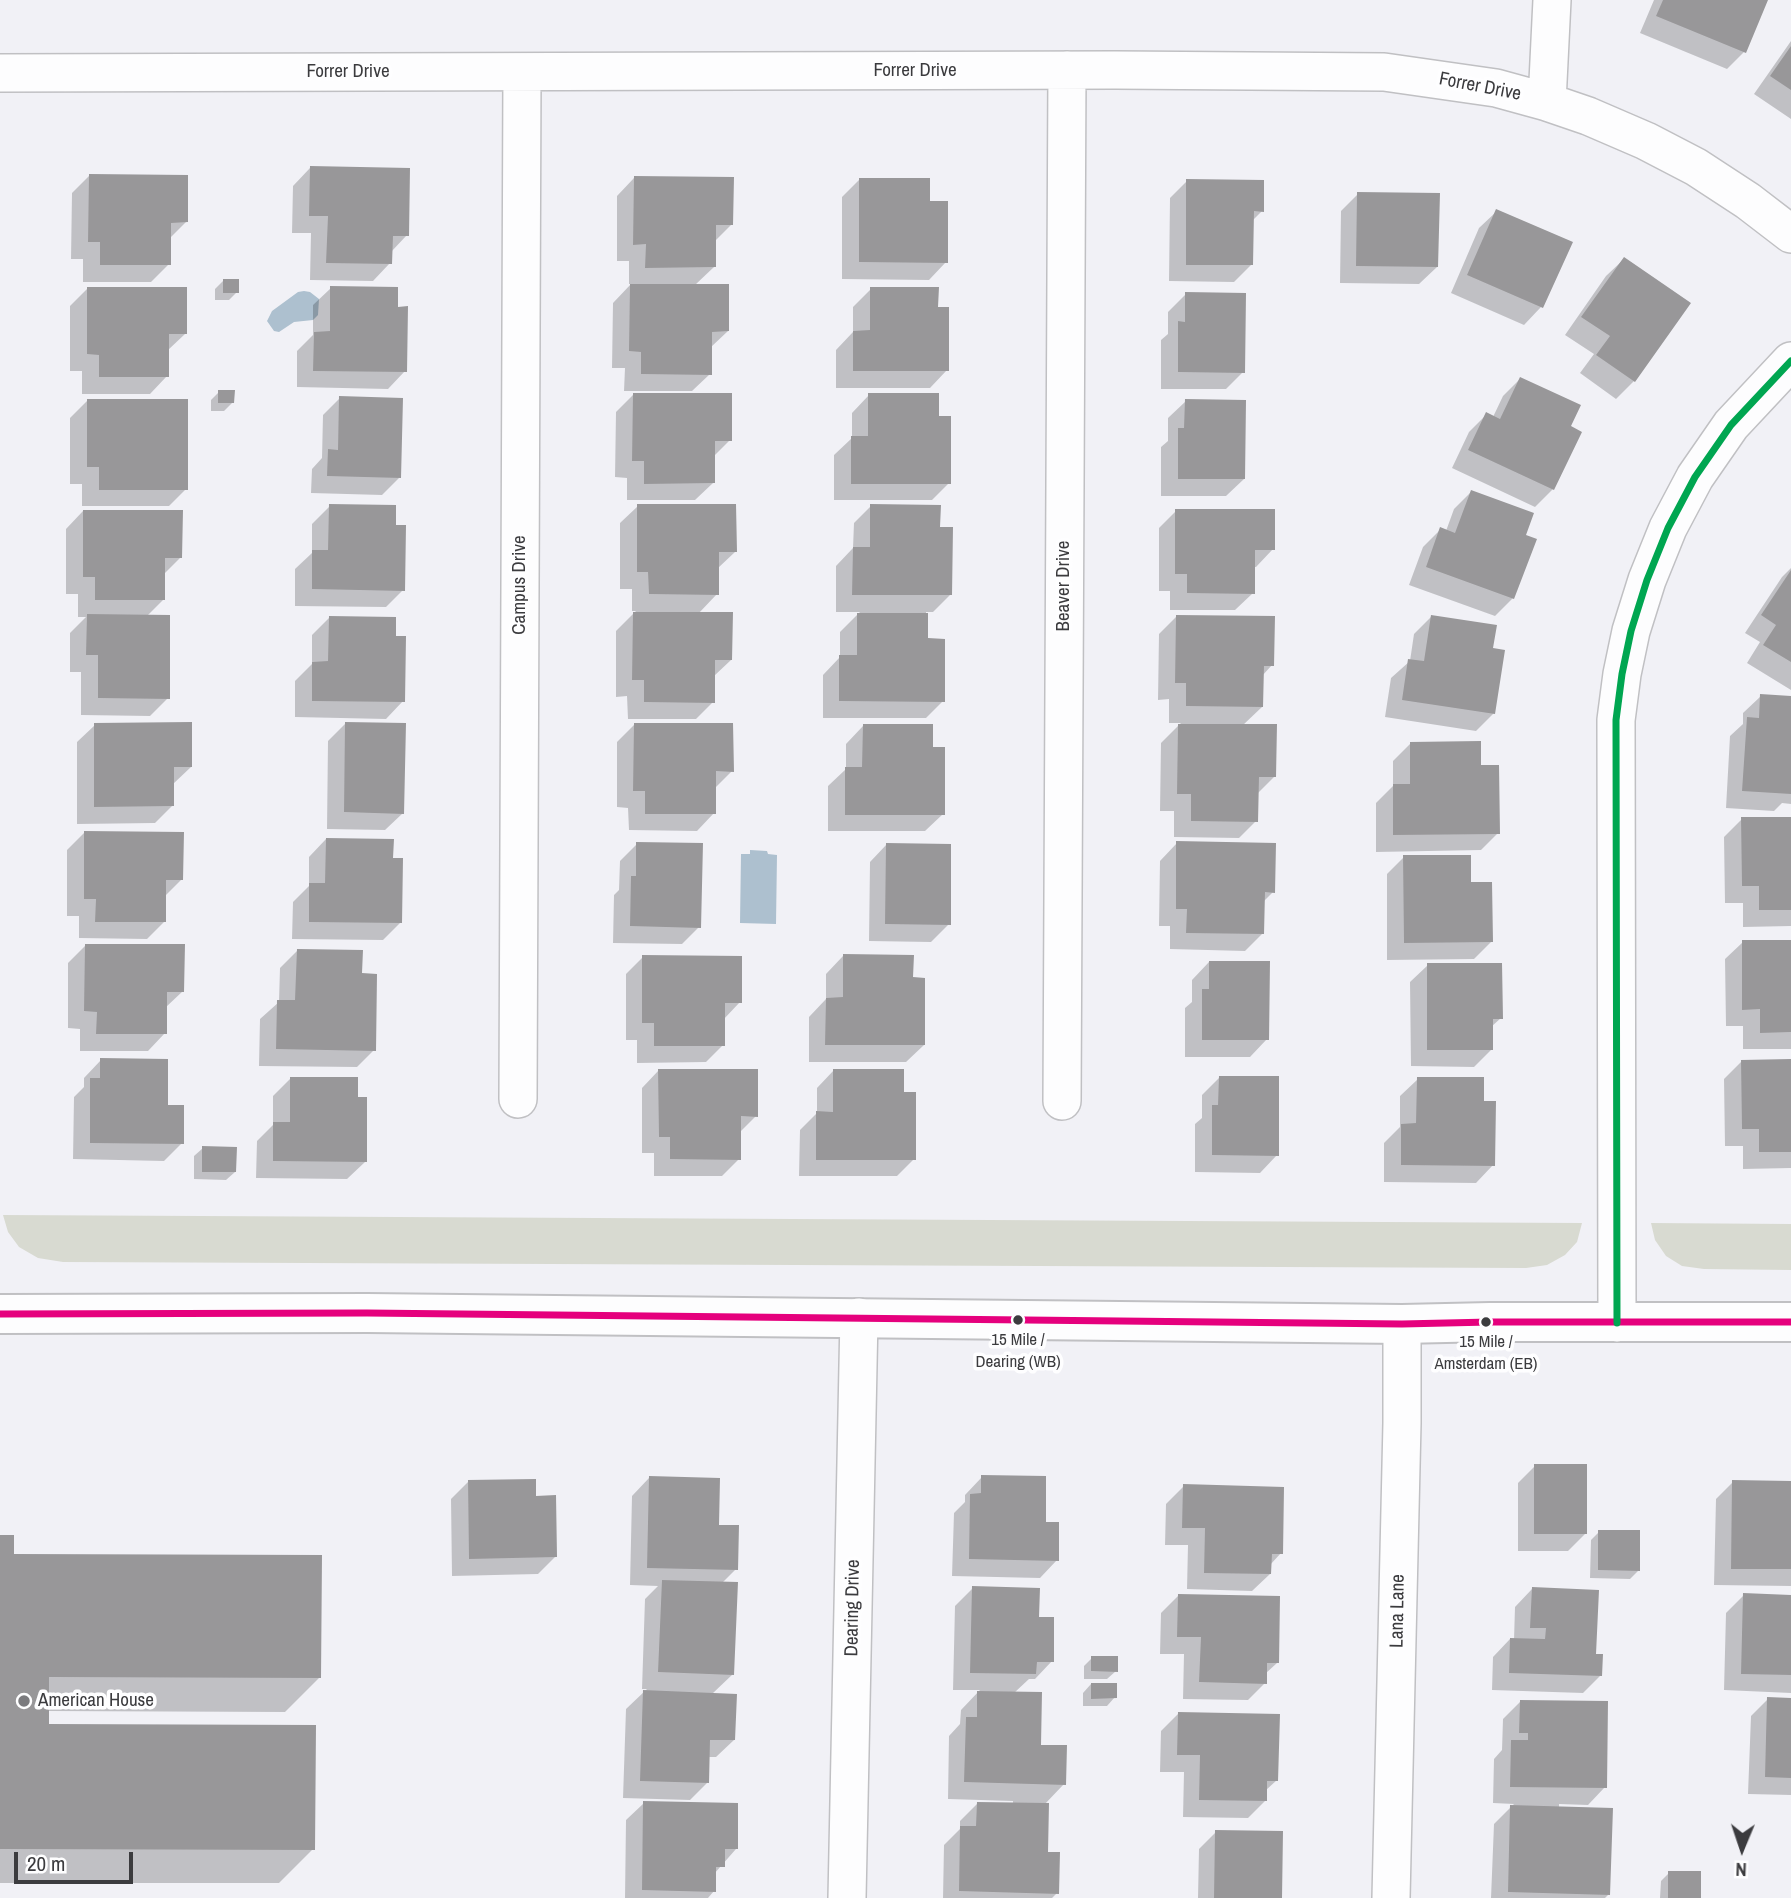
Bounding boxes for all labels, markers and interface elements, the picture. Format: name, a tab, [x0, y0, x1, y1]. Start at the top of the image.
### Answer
street label: Forrer Drive	[873, 60, 957, 82]
street label: Forrer Drive	[306, 61, 390, 83]
street label: Forrer Drive	[1437, 68, 1523, 106]
street label: Campus Drive	[509, 535, 531, 635]
street label: Beaver Drive	[1053, 541, 1075, 631]
marker: 15 Mile / Dearing (WB)	[1011, 1313, 1025, 1327]
marker: 15 Mile / Amsterdam (EB)	[1479, 1315, 1493, 1329]
place label: 15 Mile / Dearing (WB)	[975, 1330, 1061, 1370]
place label: 15 Mile / Amsterdam (EB)	[1434, 1332, 1538, 1372]
street label: Dearing Drive	[841, 1559, 865, 1657]
street label: Lana Lane	[1386, 1574, 1410, 1648]
place label: American House	[38, 1690, 154, 1712]
marker: American House	[16, 1693, 32, 1709]
north arrow	[1707, 1814, 1777, 1884]
scale bar	[18, 1839, 136, 1883]
text: 20 m	[27, 1849, 65, 1878]
text: N	[1735, 1857, 1747, 1883]

